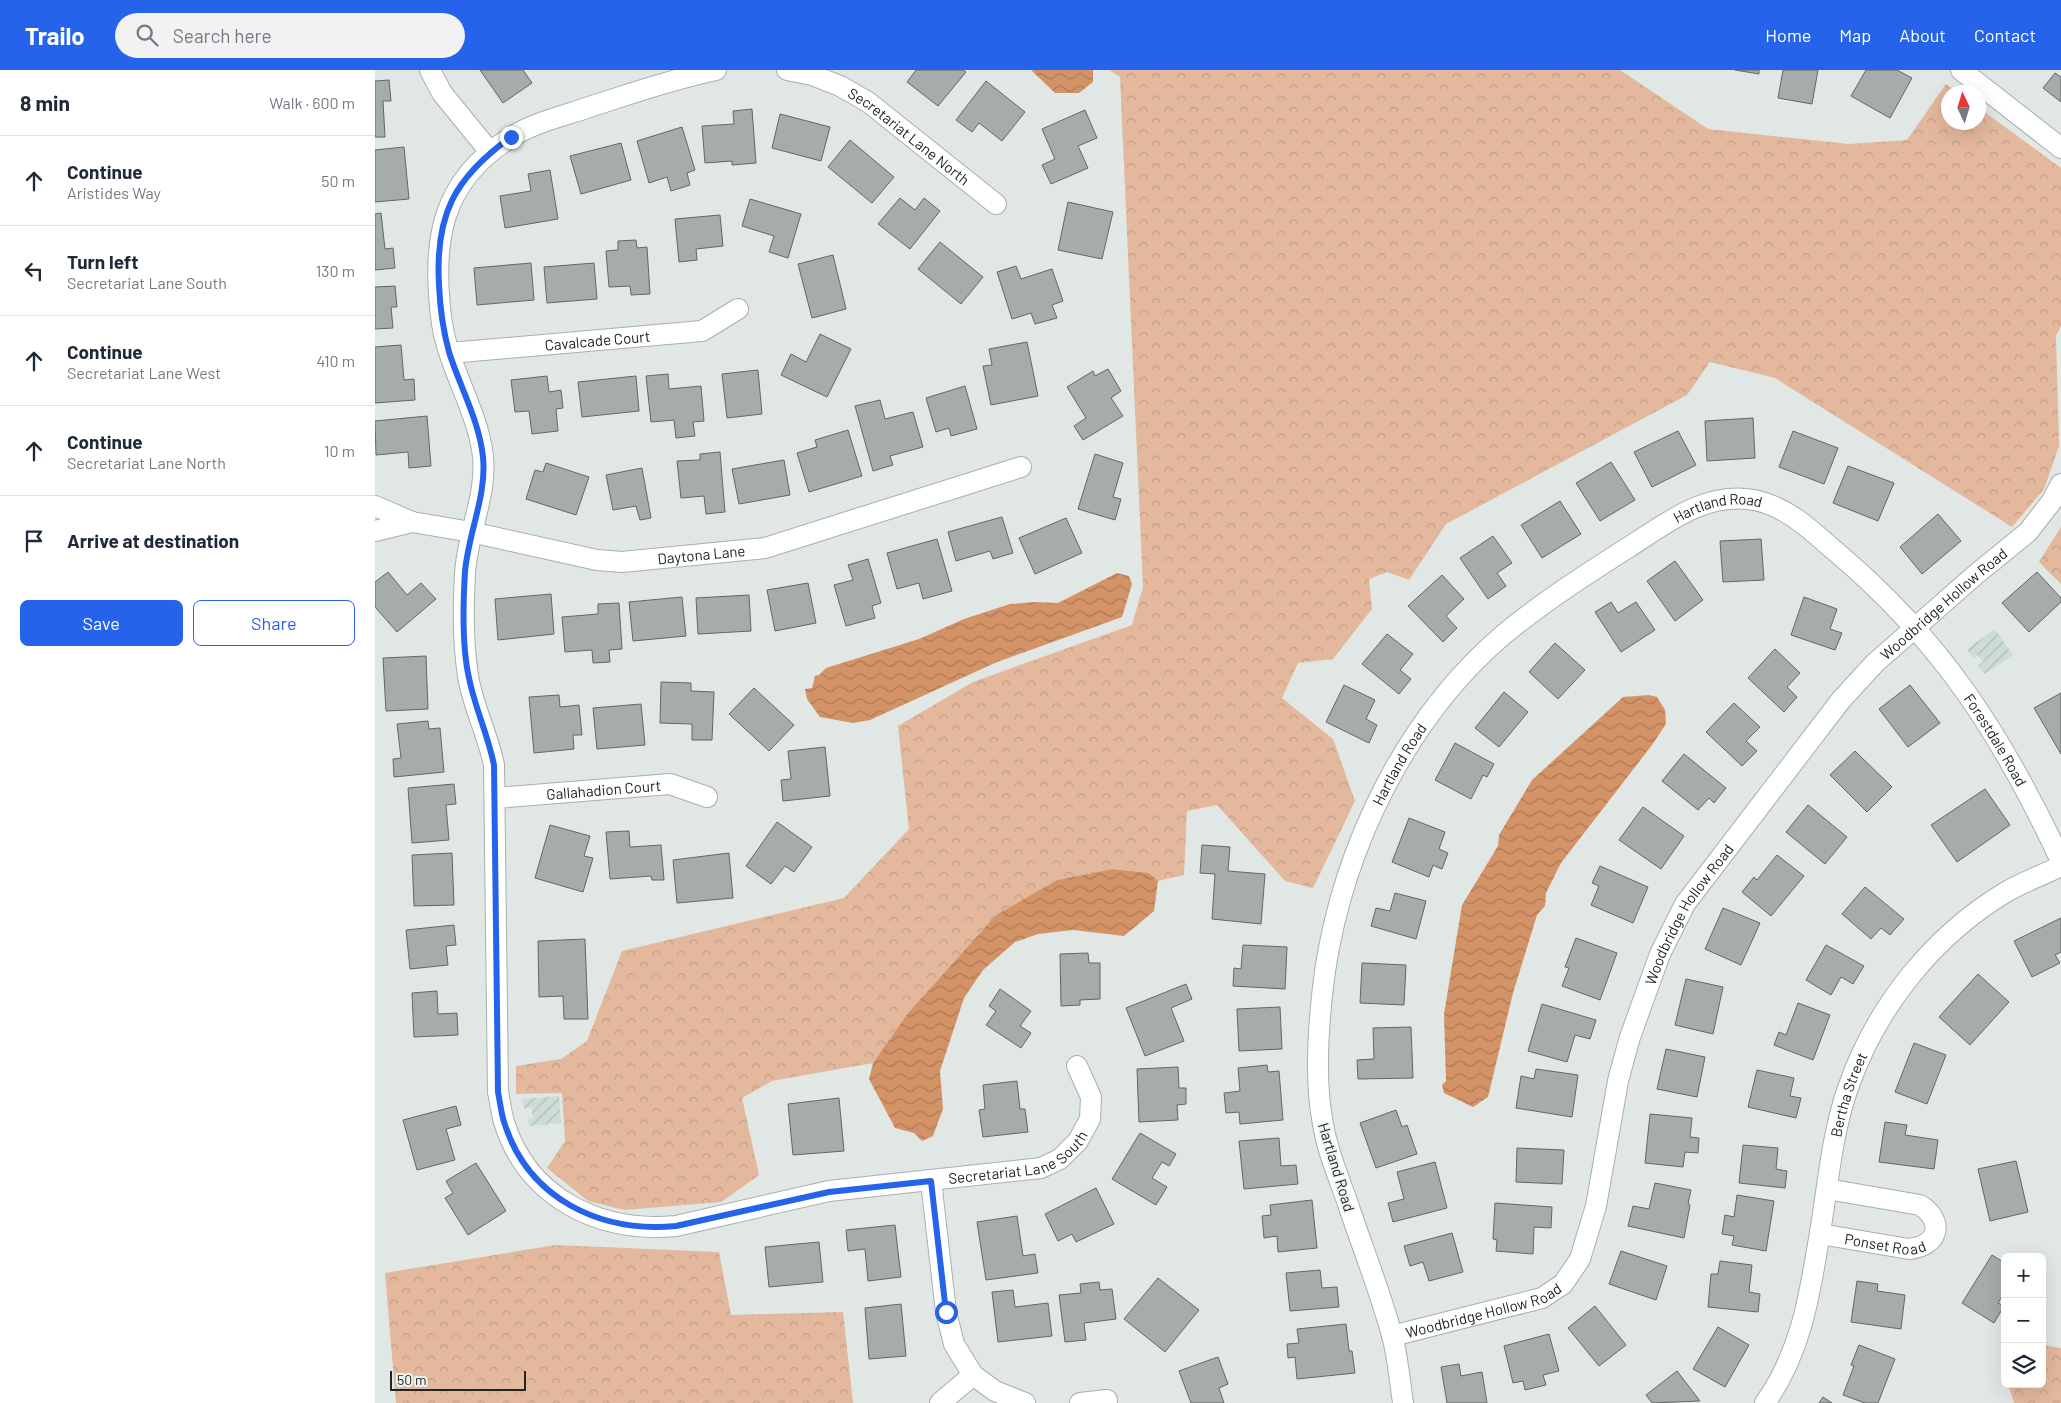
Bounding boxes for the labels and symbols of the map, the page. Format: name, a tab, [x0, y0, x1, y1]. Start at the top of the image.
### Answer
street label: Secretariat Lane North	[845, 84, 974, 189]
north arrow	[1941, 85, 1986, 130]
route end	[500, 126, 523, 149]
street label: Cavalcade Court	[544, 327, 651, 354]
street label: Hartland Road	[1670, 489, 1764, 526]
street label: Daytona Lane	[657, 541, 746, 567]
street label: Woodbridge Hollow Road	[1876, 544, 2010, 663]
street label: Forestdale Road	[1961, 690, 2031, 789]
street label: Hartland Road	[1368, 719, 1430, 808]
street label: Gallahadion Court	[546, 776, 662, 803]
street label: Woodbridge Hollow Road	[1641, 840, 1737, 987]
street label: Bertha Street	[1826, 1049, 1870, 1139]
street label: Hartland Road	[1315, 1120, 1359, 1214]
street label: Secretariat Lane South	[947, 1128, 1091, 1187]
street label: Ponset Road	[1843, 1229, 1928, 1258]
street label: Woodbridge Hollow Road	[1404, 1279, 1565, 1341]
route start	[935, 1301, 958, 1324]
scale bar	[390, 1368, 526, 1391]

